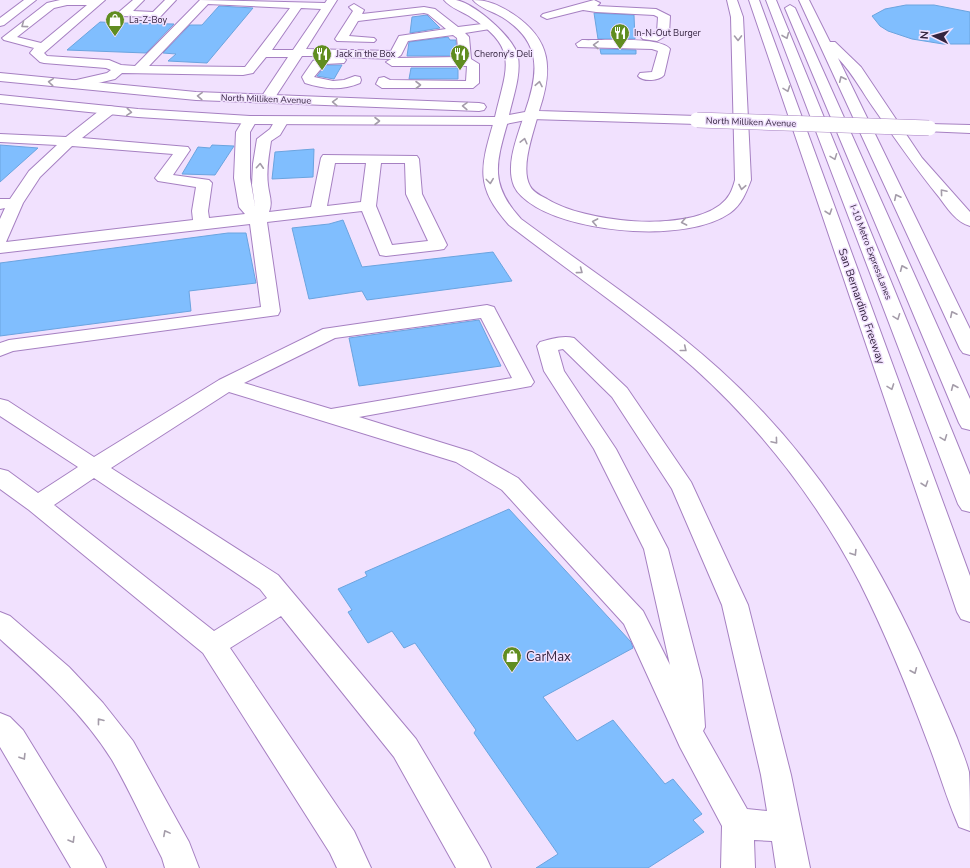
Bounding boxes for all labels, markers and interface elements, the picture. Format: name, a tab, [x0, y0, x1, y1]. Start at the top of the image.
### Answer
shop icon: La-Z-Boy	[104, 9, 126, 37]
place label: La-Z-Boy	[129, 14, 167, 26]
north arrow	[914, 16, 954, 56]
one-way arrow	[21, 20, 28, 27]
restaurant icon: In-N-Out Burger	[609, 22, 631, 50]
place label: In-N-Out Burger	[634, 27, 701, 39]
text: N	[917, 30, 932, 40]
one-way arrow	[781, 33, 789, 40]
one-way arrow	[734, 35, 742, 41]
one-way arrow	[593, 40, 599, 49]
restaurant icon: Jack in the Box	[311, 43, 333, 71]
restaurant icon: Cherony's Deli	[449, 43, 471, 71]
place label: Jack in the Box	[335, 48, 396, 60]
place label: Cherony's Deli	[474, 48, 533, 60]
one-way arrow	[839, 76, 847, 83]
one-way arrow	[48, 78, 54, 87]
one-way arrow	[415, 81, 421, 89]
one-way arrow	[535, 81, 543, 88]
one-way arrow	[782, 86, 790, 93]
one-way arrow	[197, 91, 203, 100]
street label: North Milliken Avenue	[221, 91, 311, 107]
one-way arrow	[332, 97, 338, 106]
one-way arrow	[462, 102, 468, 110]
one-way arrow	[126, 108, 132, 117]
street label: North Milliken Avenue	[706, 114, 796, 130]
one-way arrow	[374, 117, 380, 125]
one-way arrow	[520, 138, 528, 144]
one-way arrow	[829, 153, 837, 160]
one-way arrow	[256, 163, 265, 169]
one-way arrow	[486, 178, 495, 184]
one-way arrow	[738, 183, 746, 190]
one-way arrow	[941, 190, 948, 197]
one-way arrow	[894, 193, 902, 201]
street label: I-10 Metro ExpressLanes	[847, 203, 895, 301]
one-way arrow	[825, 208, 833, 215]
one-way arrow	[681, 218, 687, 226]
one-way arrow	[592, 219, 598, 227]
street label: San Bernardino Freeway	[835, 247, 888, 366]
one-way arrow	[899, 265, 907, 272]
one-way arrow	[576, 266, 583, 273]
one-way arrow	[950, 311, 958, 318]
one-way arrow	[892, 314, 900, 321]
one-way arrow	[679, 344, 686, 351]
one-way arrow	[886, 384, 895, 391]
one-way arrow	[951, 384, 959, 391]
one-way arrow	[940, 435, 948, 442]
one-way arrow	[770, 437, 777, 444]
one-way arrow	[920, 480, 929, 487]
one-way arrow	[850, 549, 857, 556]
shop icon: CarMax	[501, 645, 523, 673]
place label: CarMax	[526, 648, 571, 666]
one-way arrow	[909, 667, 917, 675]
one-way arrow	[97, 718, 105, 725]
one-way arrow	[19, 753, 26, 760]
one-way arrow	[163, 829, 171, 837]
one-way arrow	[68, 836, 75, 843]

